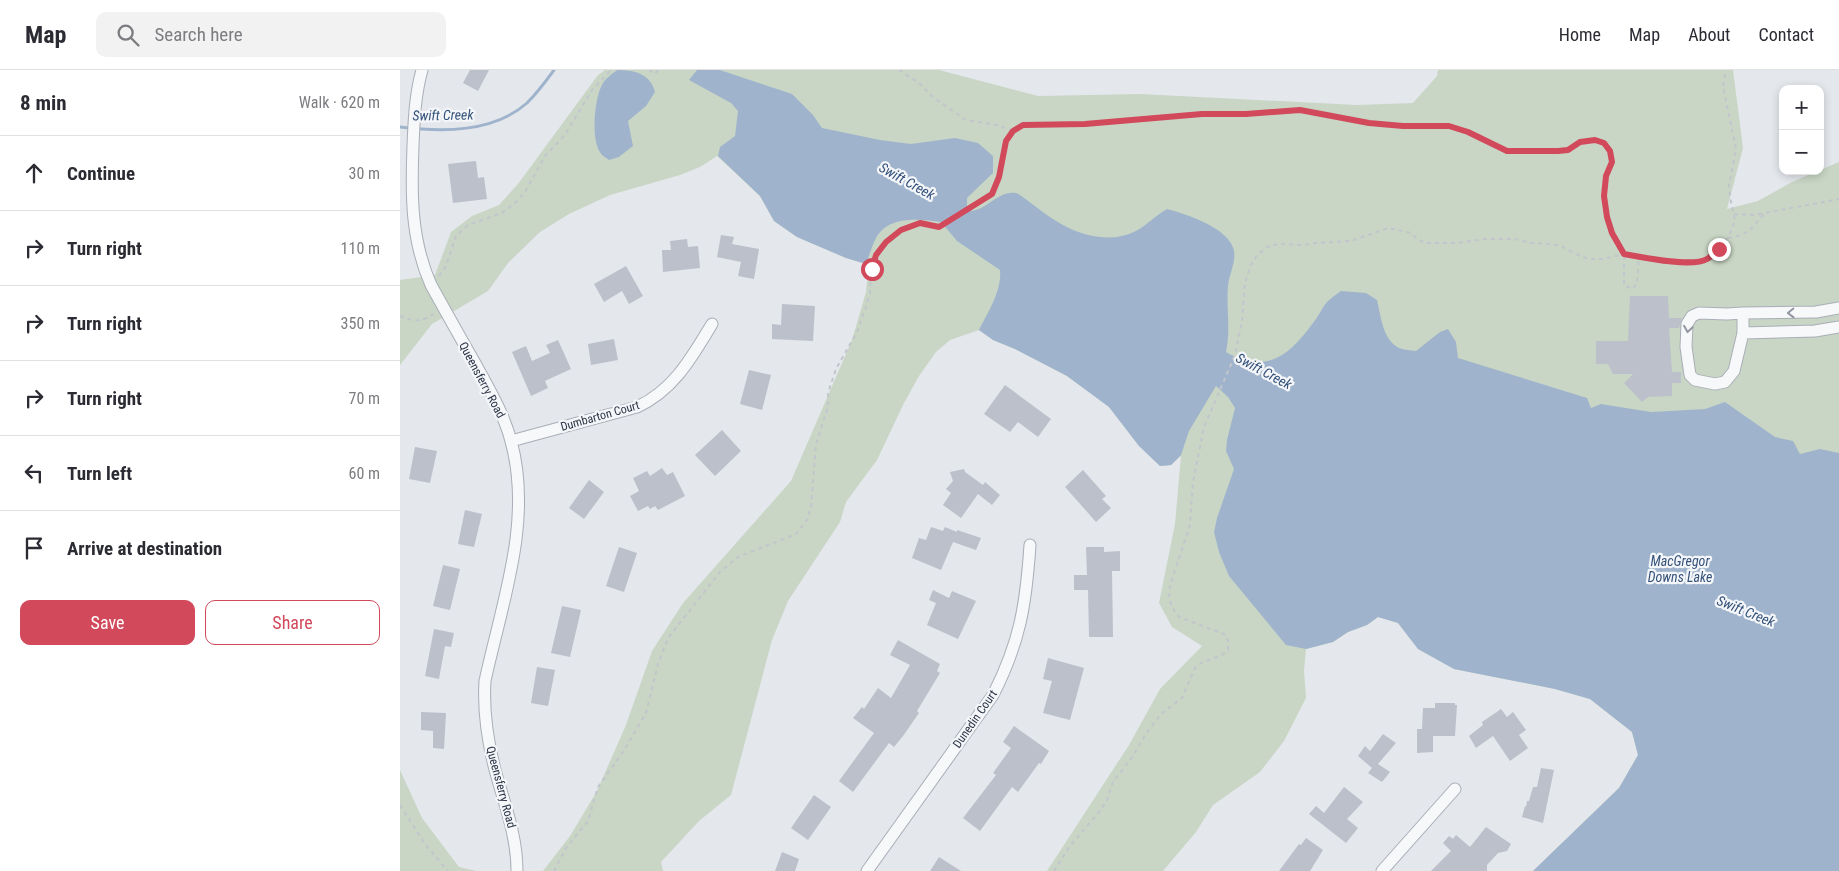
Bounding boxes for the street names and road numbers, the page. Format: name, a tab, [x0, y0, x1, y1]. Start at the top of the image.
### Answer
street label: Queensferry Road	[456, 340, 508, 420]
street label: Dumbarton Court	[559, 398, 642, 434]
street label: Dunedin Court	[950, 687, 1000, 751]
street label: Queensferry Road	[483, 745, 519, 829]

